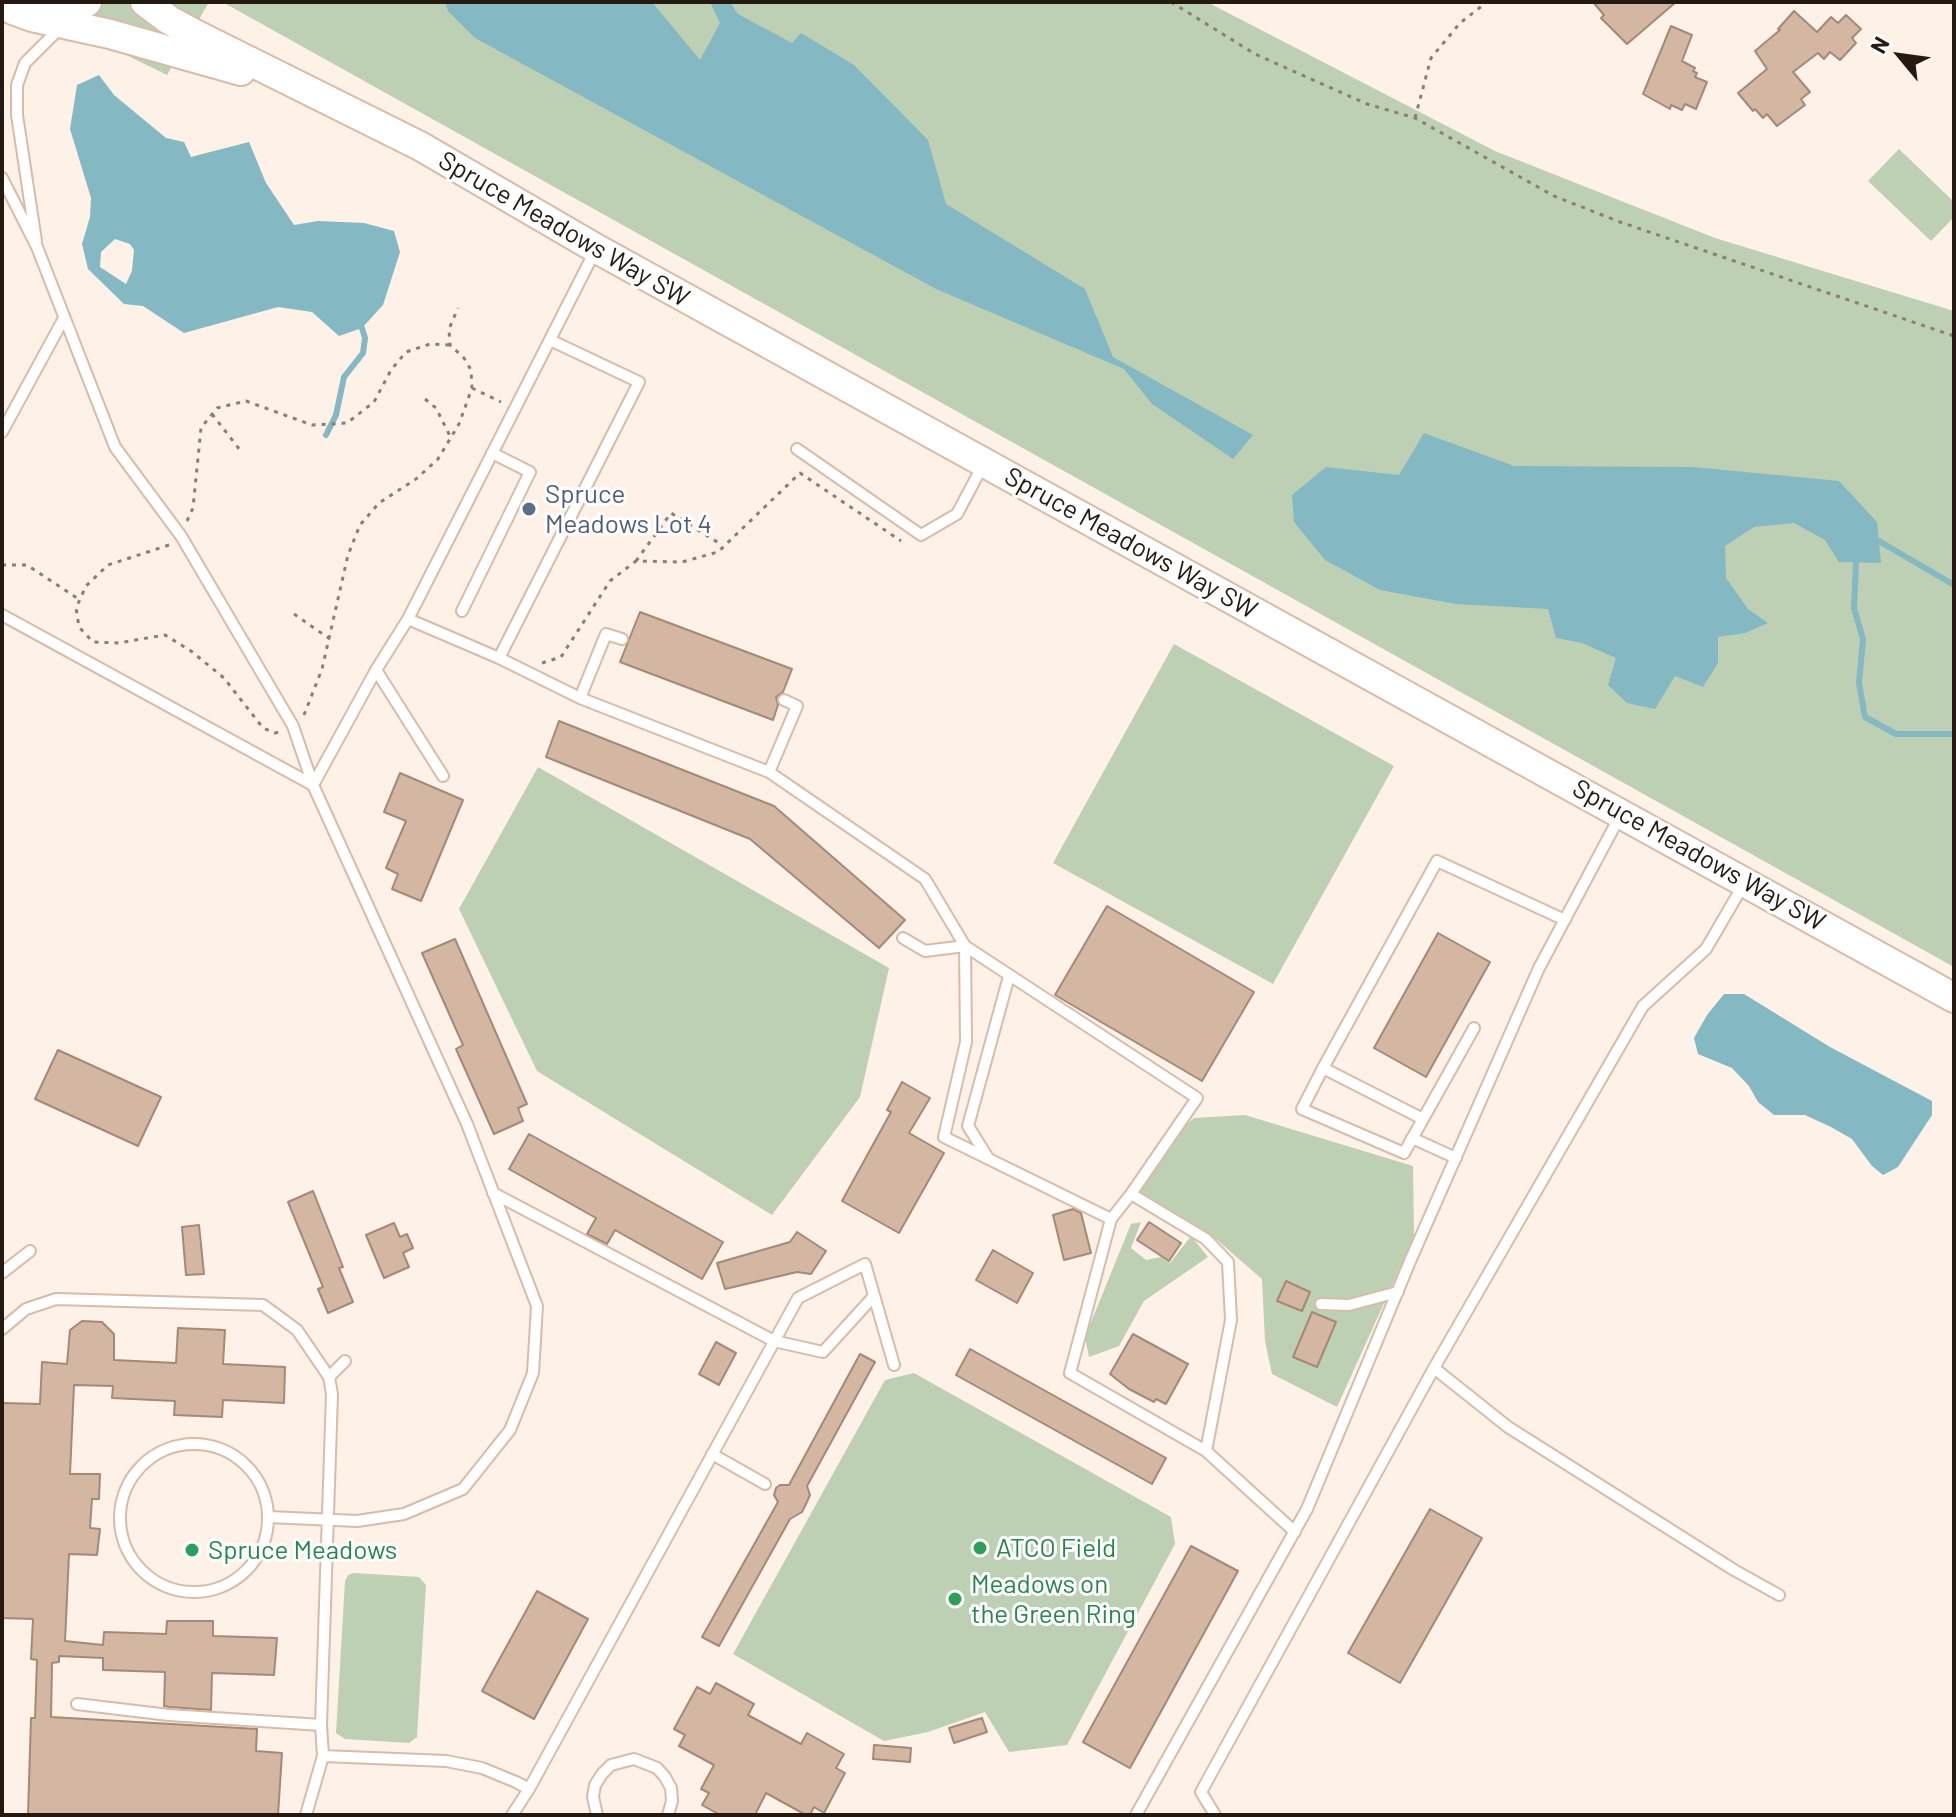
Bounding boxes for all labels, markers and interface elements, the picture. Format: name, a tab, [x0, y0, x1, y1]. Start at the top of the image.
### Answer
north arrow	[1860, 16, 1940, 96]
text: N	[1864, 32, 1894, 57]
street label: Spruce Meadows Way SW	[433, 144, 695, 314]
street label: Spruce Meadows Way SW	[999, 460, 1263, 626]
place label: Spruce Meadows Lot 4	[545, 478, 712, 540]
marker: Spruce Meadows Lot 4	[520, 500, 538, 518]
street label: Spruce Meadows Way SW	[1567, 772, 1831, 938]
place label: ATCO Field	[996, 1532, 1116, 1564]
place label: Spruce Meadows	[208, 1534, 397, 1566]
marker: ATCO Field	[971, 1539, 989, 1557]
marker: Spruce Meadows	[183, 1541, 201, 1559]
place label: Meadows on the Green Ring	[971, 1568, 1136, 1630]
marker: Meadows on the Green Ring	[946, 1590, 964, 1608]

